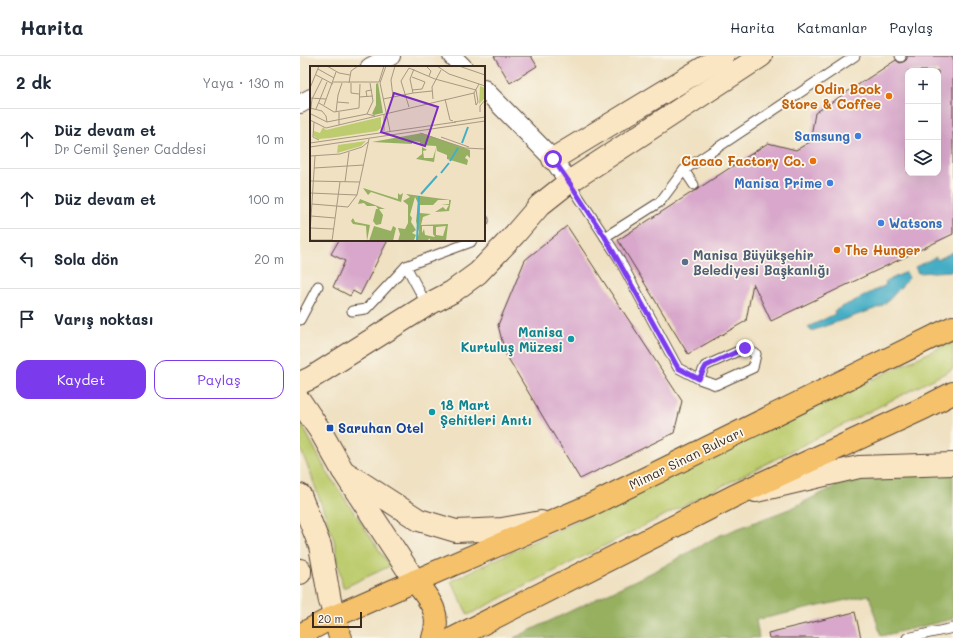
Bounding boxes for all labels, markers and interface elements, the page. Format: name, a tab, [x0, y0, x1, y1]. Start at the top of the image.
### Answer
text: Harita	[20, 15, 83, 40]
text: Harita	[730, 18, 775, 37]
text: Katmanlar	[797, 18, 867, 37]
text: Paylaş	[889, 18, 933, 37]
inset map	[310, 66, 485, 241]
map controls	[905, 68, 941, 176]
button: +	[905, 68, 941, 104]
text: 2 dk	[16, 71, 52, 93]
text: Yaya · 130 m	[203, 74, 284, 91]
place label: Odin Book Store & Coffee	[781, 80, 881, 112]
marker: Odin Book Store & Coffee	[884, 91, 894, 101]
button: −	[905, 104, 941, 140]
text: Düz devam et	[54, 120, 156, 140]
place label: Samsung	[794, 127, 850, 144]
icon: ahead	[16, 128, 38, 150]
text: 10 m	[256, 130, 284, 147]
marker: Samsung	[853, 131, 863, 141]
text: Dr Cemil Şener Caddesi	[54, 140, 206, 157]
button: layers	[905, 140, 941, 176]
route start	[544, 150, 562, 168]
place label: Cacao Factory Co.	[681, 152, 805, 170]
marker: Cacao Factory Co.	[808, 156, 818, 166]
place label: Manisa Prime	[734, 174, 822, 191]
marker: Manisa Prime	[825, 178, 835, 188]
icon: ahead	[16, 188, 38, 210]
text: Düz devam et	[54, 189, 156, 209]
text: 100 m	[248, 190, 284, 207]
place label: Watsons	[889, 214, 942, 231]
marker: Watsons	[876, 218, 886, 228]
place label: The Hunger	[845, 241, 921, 258]
marker: The Hunger	[832, 245, 842, 255]
place label: Manisa Büyükşehir Belediyesi Başkanlığı	[693, 246, 830, 280]
icon: left	[16, 248, 38, 270]
text: Sola dön	[54, 249, 118, 269]
text: 20 m	[254, 250, 284, 267]
marker: Manisa Büyükşehir Belediyesi Başkanlığı	[680, 257, 690, 267]
icon: arrive	[16, 308, 38, 330]
text: Varış noktası	[54, 309, 154, 329]
place label: Manisa Kurtuluş Müzesi	[461, 323, 563, 357]
marker: Manisa Kurtuluş Müzesi	[566, 334, 576, 344]
route end	[736, 339, 754, 357]
button: Kaydet	[16, 360, 146, 399]
button: Paylaş	[154, 360, 284, 399]
place label: 18 Mart Şehitleri Anıtı	[440, 396, 532, 428]
marker: 18 Mart Şehitleri Anıtı	[427, 407, 437, 417]
place label: Saruhan Otel	[338, 419, 424, 436]
street label: Mimar Sinan Bulvarı	[626, 422, 746, 493]
marker: Saruhan Otel	[325, 423, 335, 433]
scale bar	[312, 610, 362, 629]
text: 20 m	[318, 611, 343, 626]

